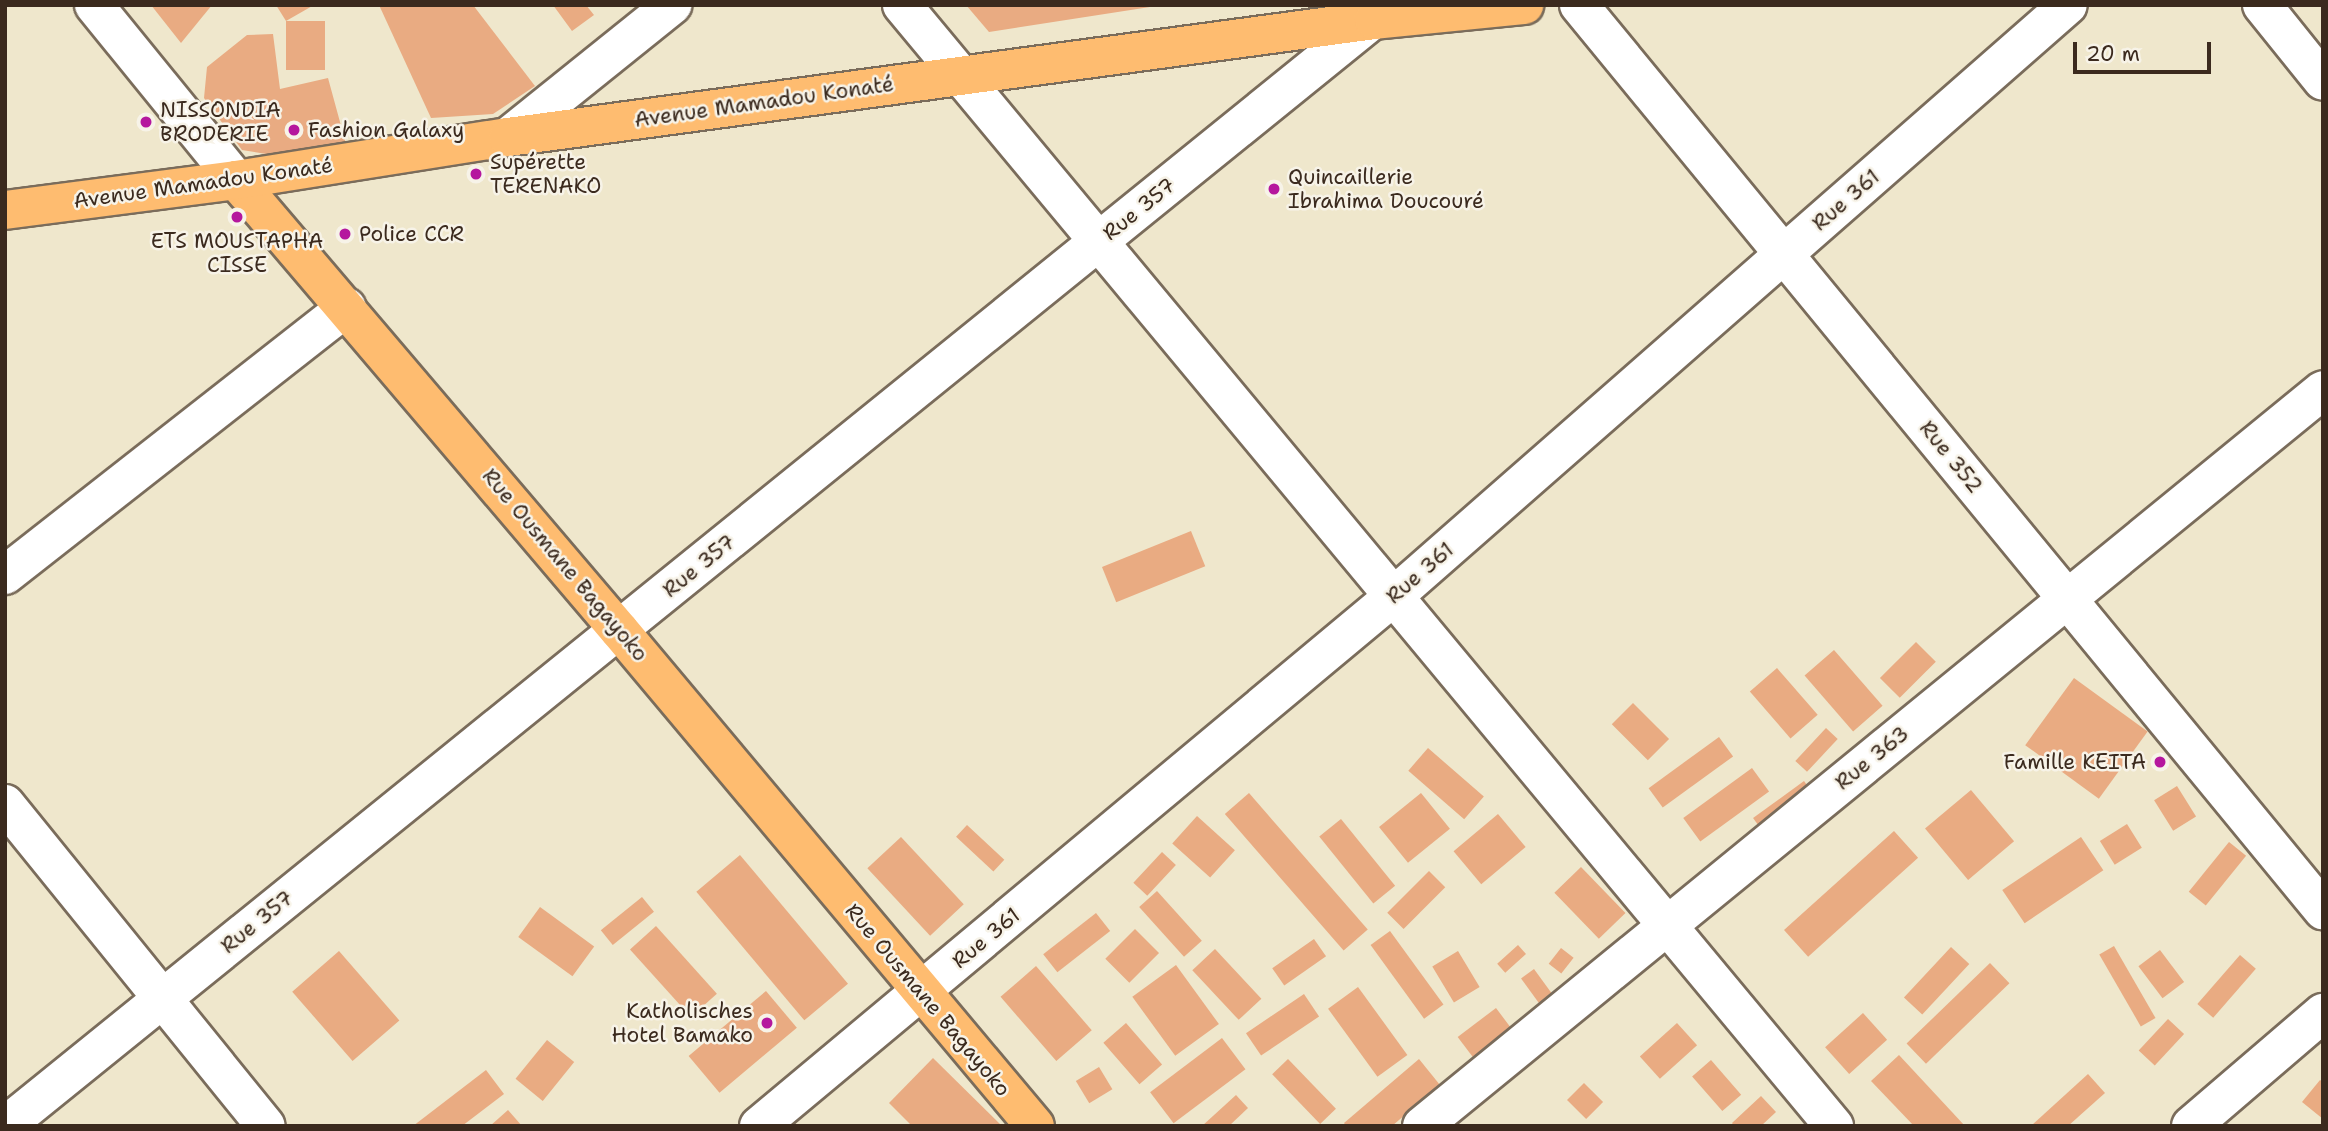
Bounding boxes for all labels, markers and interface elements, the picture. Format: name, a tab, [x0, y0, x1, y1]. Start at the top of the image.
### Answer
scale bar	[2076, 28, 2214, 72]
text: 20 m	[2086, 40, 2140, 68]
street label: Avenue Mamadou Konaté	[633, 71, 895, 133]
place label: NISSONDIA BRODERIE	[160, 97, 281, 147]
marker: NISSONDIA BRODERIE	[138, 114, 154, 130]
place label: Fashion Galaxy	[308, 117, 464, 143]
marker: Fashion Galaxy	[286, 122, 302, 138]
place label: Supérette TERENAKO	[490, 149, 601, 199]
street label: Avenue Mamadou Konaté	[72, 152, 334, 214]
place label: Quincaillerie Ibrahima Doucouré	[1288, 164, 1484, 214]
street label: Rue 361	[1807, 164, 1885, 236]
marker: Supérette TERENAKO	[468, 166, 484, 182]
street label: Rue 357	[1098, 172, 1180, 246]
marker: Quincaillerie Ibrahima Doucouré	[1266, 181, 1282, 197]
marker: ETS MOUSTAPHA CISSE	[229, 209, 245, 225]
place label: Police CCR	[359, 221, 464, 247]
marker: Police CCR	[337, 226, 353, 242]
place label: ETS MOUSTAPHA CISSE	[151, 228, 323, 278]
street label: Rue 352	[1914, 416, 1988, 498]
street label: Rue Ousmane Bagayoko	[477, 464, 653, 666]
street label: Rue 357	[658, 529, 740, 603]
street label: Rue 361	[1381, 537, 1459, 609]
street label: Rue 363	[1830, 721, 1914, 795]
place label: Famille KEITA	[2003, 749, 2146, 775]
marker: Famille KEITA	[2152, 754, 2168, 770]
street label: Rue 357	[216, 885, 298, 959]
street label: Rue Ousmane Bagayoko	[840, 899, 1016, 1101]
street label: Rue 361	[947, 902, 1025, 974]
place label: Katholisches Hotel Bamako	[611, 998, 753, 1048]
marker: Katholisches Hotel Bamako	[759, 1015, 775, 1031]

